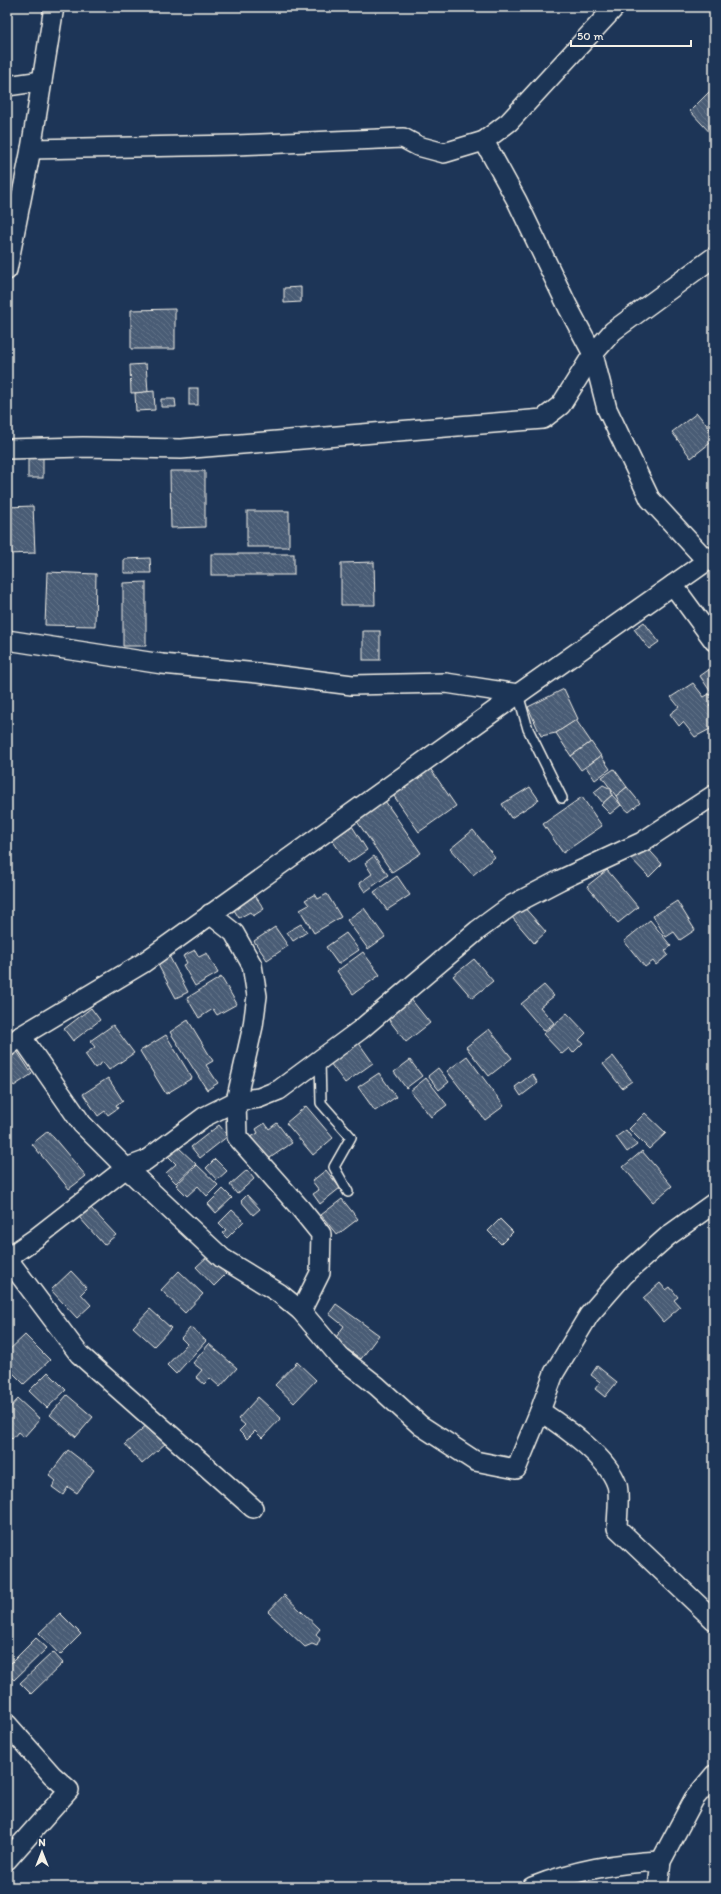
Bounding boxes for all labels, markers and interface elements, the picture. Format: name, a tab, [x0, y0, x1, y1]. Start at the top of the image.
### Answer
scale bar	[571, 22, 691, 48]
text: 50 m	[577, 29, 603, 43]
north arrow	[22, 1832, 62, 1872]
text: N	[38, 1836, 46, 1849]

